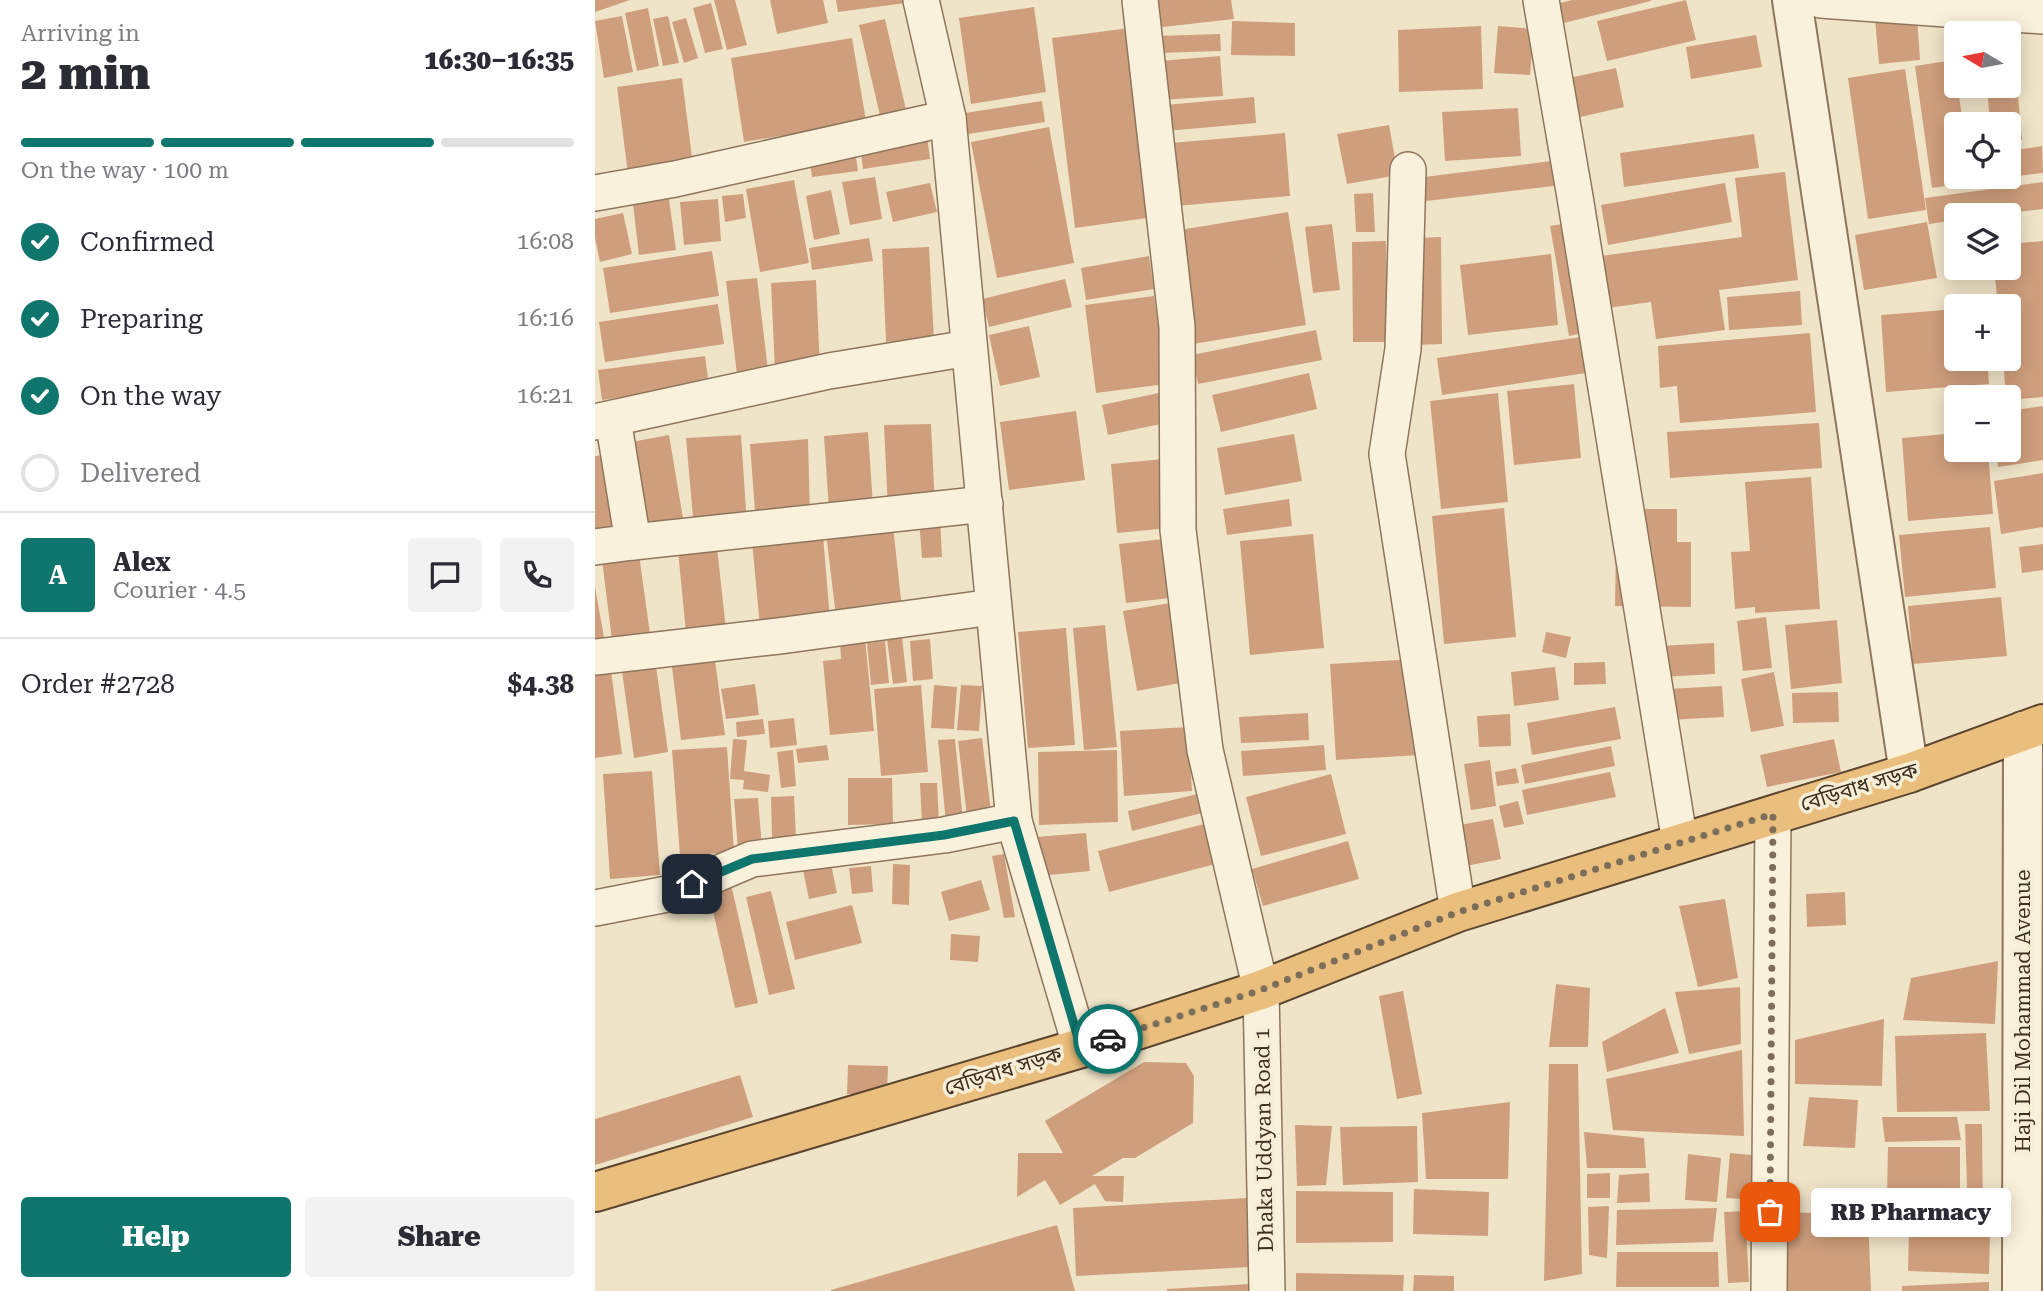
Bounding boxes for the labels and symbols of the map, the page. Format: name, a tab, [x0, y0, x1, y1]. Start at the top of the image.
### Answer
north arrow	[1944, 21, 2021, 98]
street label: বেড়িবাধ সড়ক	[1797, 757, 1922, 816]
pin	[662, 854, 722, 914]
street label: Haji Dil Mohammad Avenue	[2011, 870, 2035, 1152]
courier	[1073, 1004, 1143, 1074]
street label: Dhaka Uddyan Road 1	[1250, 1028, 1278, 1252]
street label: বেড়িবাধ সড়ক	[941, 1041, 1066, 1100]
pin	[1740, 1182, 1800, 1242]
callout: RB Pharmacy	[1812, 1188, 2011, 1236]

